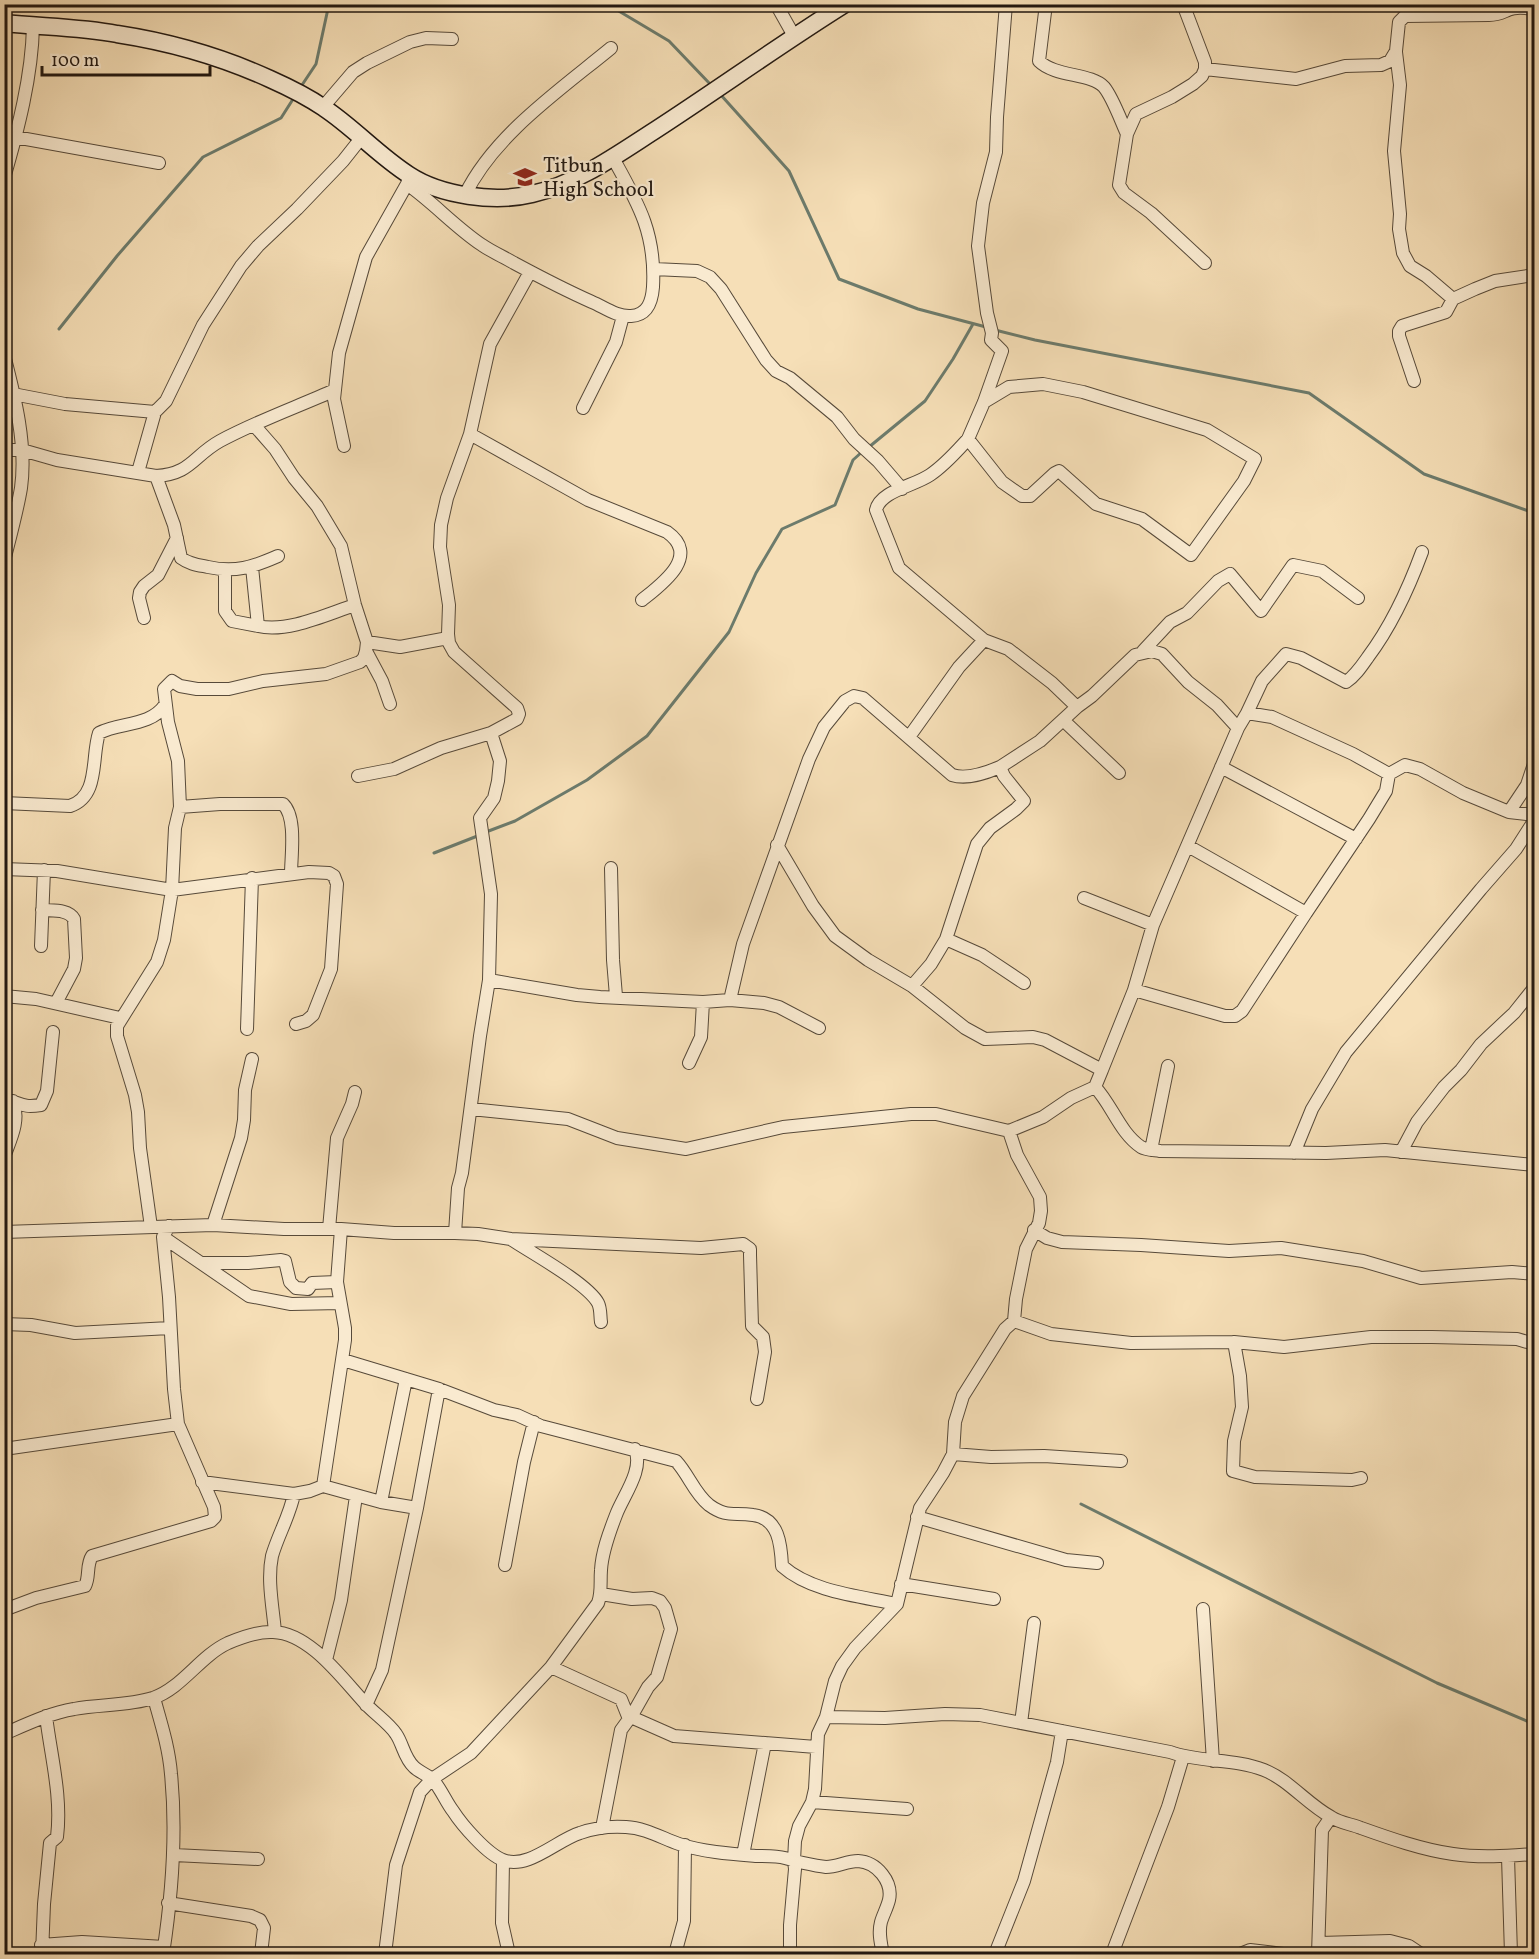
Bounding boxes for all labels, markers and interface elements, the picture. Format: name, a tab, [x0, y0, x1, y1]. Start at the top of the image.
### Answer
scale bar	[42, 39, 210, 77]
text: 100 m	[51, 49, 100, 74]
place label: Titbun High School	[543, 152, 654, 205]
school or university icon: Titbun High School	[512, 164, 538, 190]

